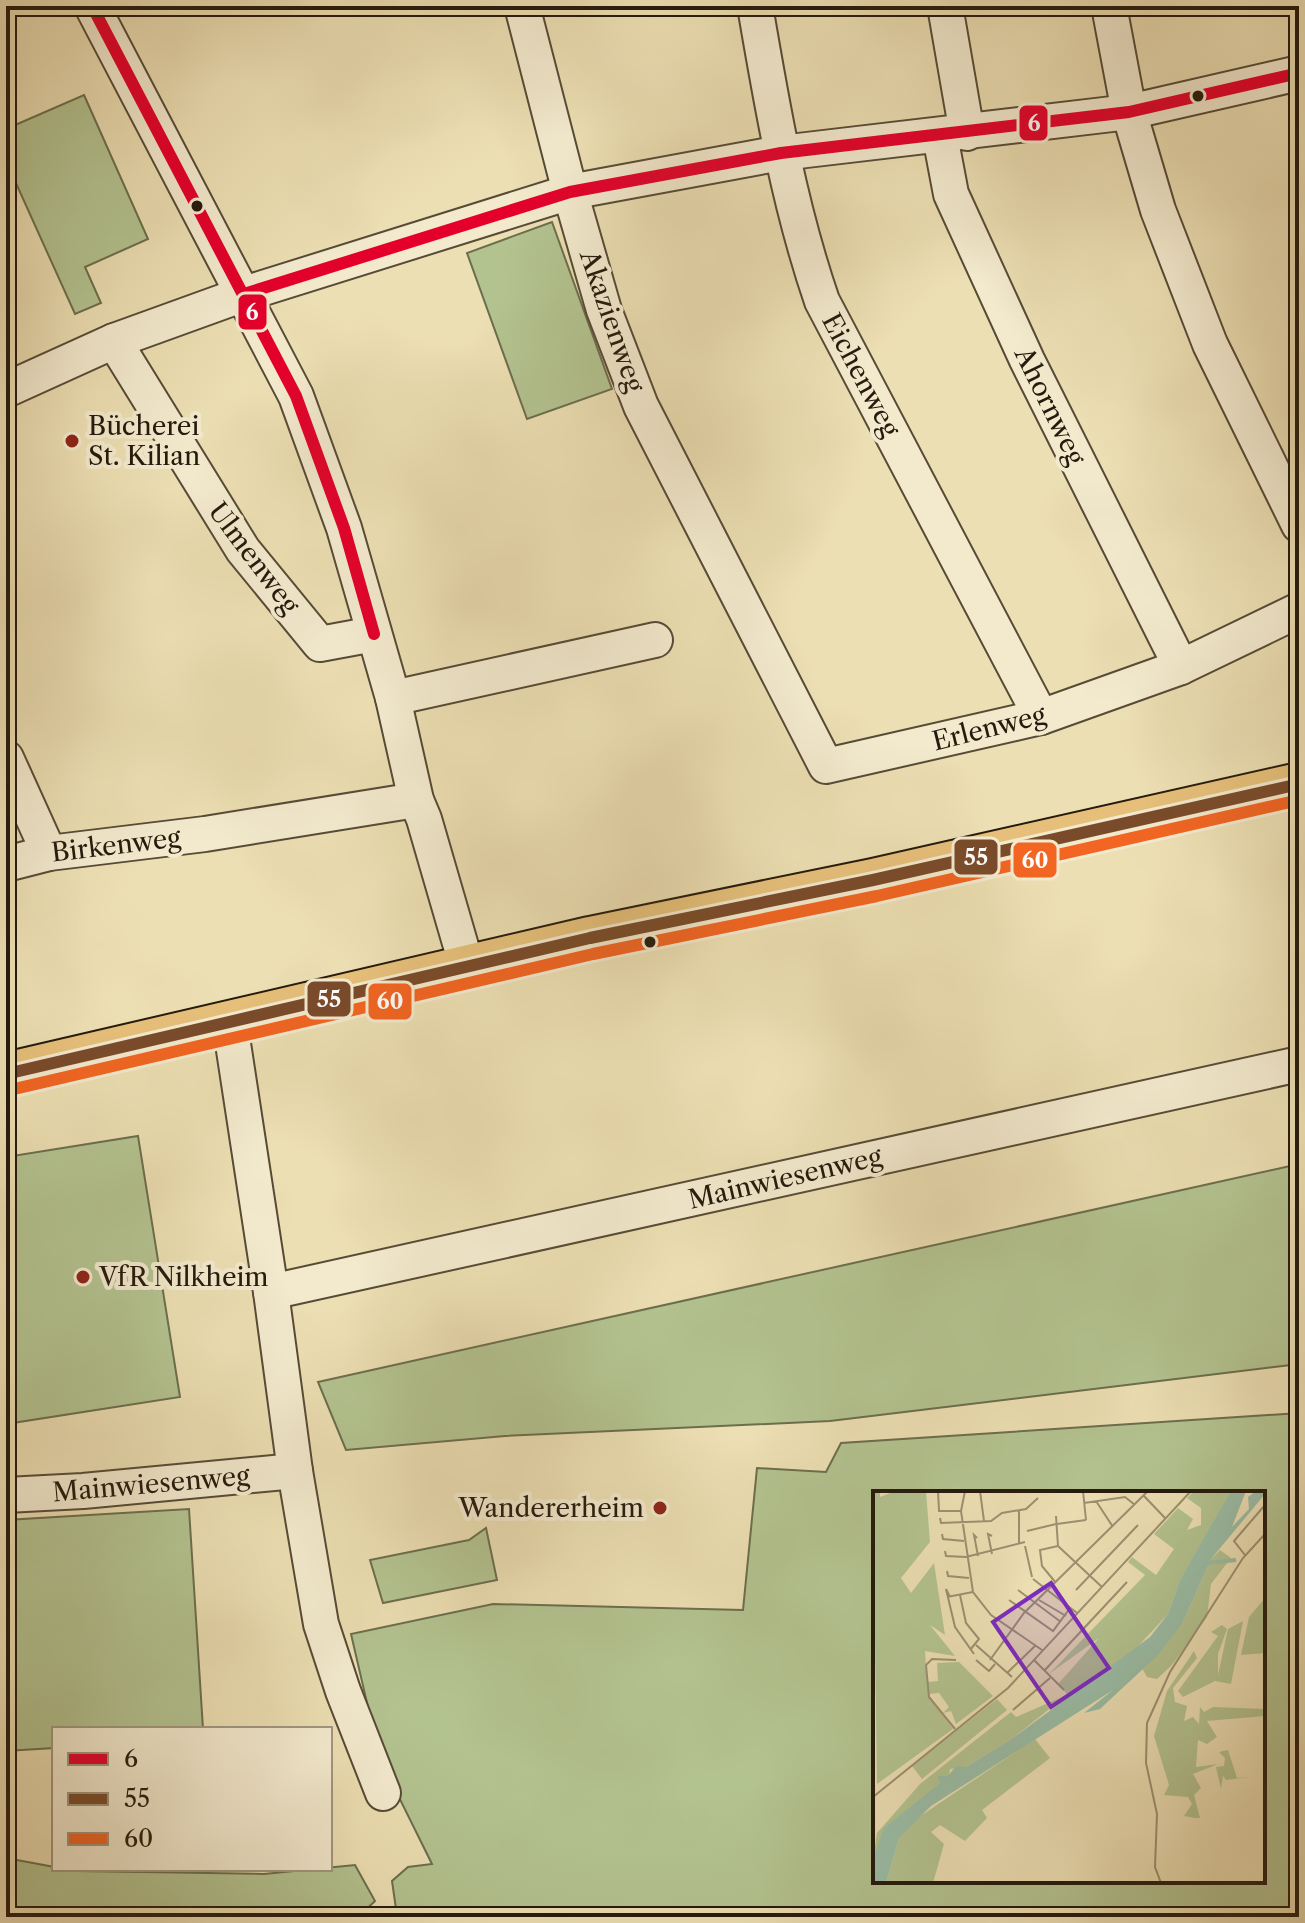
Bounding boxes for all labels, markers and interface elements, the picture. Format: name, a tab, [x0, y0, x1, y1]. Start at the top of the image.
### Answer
unlabelled marker	[1190, 88, 1206, 104]
line badge: 6	[1018, 104, 1049, 142]
text: 6	[1027, 110, 1041, 137]
unlabelled marker	[189, 198, 205, 214]
street label: Akazienweg	[572, 245, 651, 396]
line badge: 6	[237, 293, 268, 331]
text: 6	[245, 299, 259, 326]
street label: Eichenweg	[815, 308, 907, 442]
street label: Ahornweg	[1007, 341, 1092, 470]
place label: Bücherei St. Kilian	[88, 410, 200, 472]
marker: Bücherei St. Kilian	[63, 432, 81, 450]
street label: Ulmenweg	[202, 496, 306, 620]
street label: Erlenweg	[929, 698, 1049, 758]
street label: Birkenweg	[49, 821, 183, 869]
line badge: 55	[953, 838, 999, 876]
line badge: 60	[1012, 841, 1058, 879]
text: 55	[964, 844, 988, 871]
text: 60	[1021, 847, 1049, 874]
unlabelled marker	[642, 934, 658, 950]
line badge: 55	[306, 980, 352, 1018]
line badge: 60	[367, 982, 413, 1021]
text: 55	[317, 986, 341, 1013]
text: 60	[376, 988, 404, 1015]
street label: Mainwiesenweg	[685, 1140, 885, 1216]
place label: VfR Nilkheim	[98, 1261, 269, 1293]
marker: VfR Nilkheim	[74, 1268, 92, 1286]
street label: Mainwiesenweg	[51, 1459, 251, 1509]
inset map	[873, 1491, 1265, 1883]
place label: Wandererheim	[457, 1492, 644, 1524]
marker: Wandererheim	[651, 1499, 669, 1517]
legend	[52, 1727, 332, 1871]
text: 6	[124, 1744, 138, 1773]
text: 55	[124, 1784, 150, 1813]
text: 60	[124, 1824, 153, 1853]

